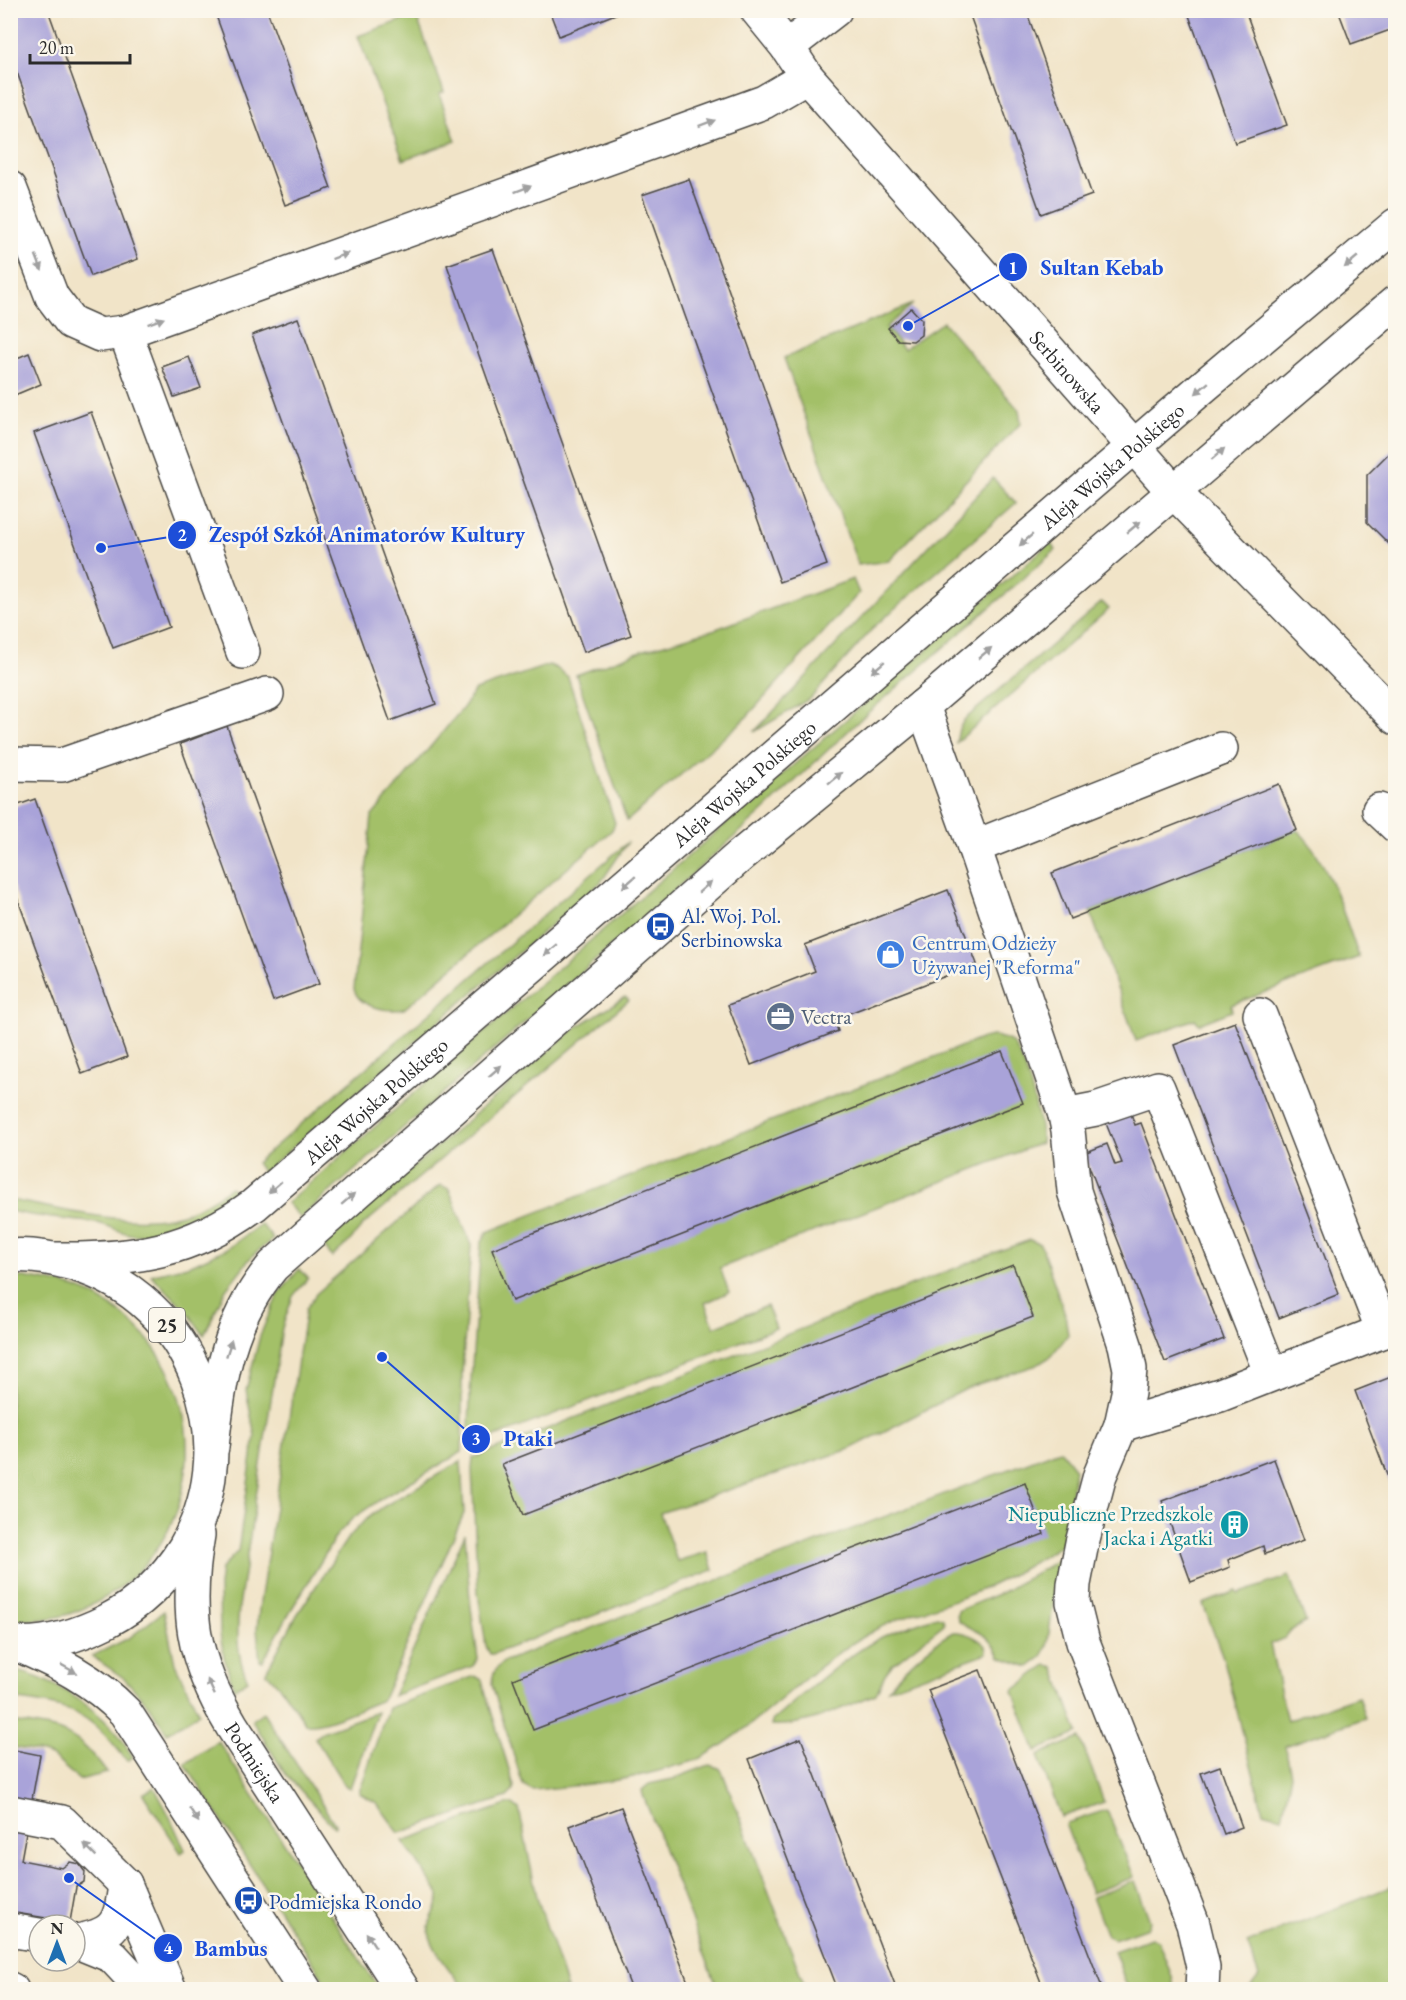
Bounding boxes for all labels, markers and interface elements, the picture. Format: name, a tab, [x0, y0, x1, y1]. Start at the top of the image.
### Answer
scale bar	[30, 27, 130, 65]
text: 20 m	[39, 36, 74, 59]
one-way arrow	[698, 117, 716, 127]
one-way arrow	[515, 184, 533, 194]
callout: Sultan Kebab	[998, 247, 1176, 287]
one-way arrow	[331, 250, 349, 260]
text: Sultan Kebab	[1040, 253, 1164, 282]
one-way arrow	[34, 254, 44, 272]
text: 1	[1008, 256, 1018, 279]
one-way arrow	[1343, 256, 1359, 269]
one-way arrow	[148, 316, 166, 326]
street label: Serbinowska	[1024, 324, 1112, 419]
one-way arrow	[1195, 381, 1210, 394]
street label: Aleja Wojska Polskiego	[1033, 396, 1189, 536]
one-way arrow	[1210, 448, 1226, 461]
callout: Zespół Szkół Animatorów Kultury	[167, 515, 537, 555]
text: Zespół Szkół Animatorów Kultury	[209, 520, 526, 549]
one-way arrow	[1126, 520, 1142, 533]
text: 2	[177, 523, 187, 546]
one-way arrow	[1018, 533, 1034, 546]
one-way arrow	[977, 647, 992, 660]
one-way arrow	[871, 660, 886, 674]
street label: Aleja Wojska Polskiego	[665, 713, 821, 853]
one-way arrow	[827, 771, 843, 784]
one-way arrow	[622, 875, 637, 888]
one-way arrow	[697, 881, 712, 894]
place label: Al. Woj. Pol. Serbinowska	[680, 902, 783, 953]
bus stop icon: Al. Woj. Pol. Serbinowska	[644, 911, 676, 943]
place label: Centrum Odzieży Używanej "Reforma"	[912, 929, 1081, 980]
shop icon: Centrum Odzieży Używanej "Reforma"	[875, 938, 907, 970]
one-way arrow	[543, 943, 558, 956]
office icon: Vectra	[764, 1000, 796, 1032]
place label: Vectra	[801, 1003, 852, 1030]
street label: Aleja Wojska Polskiego	[297, 1031, 453, 1171]
one-way arrow	[487, 1065, 502, 1078]
one-way arrow	[268, 1180, 283, 1193]
one-way arrow	[340, 1193, 355, 1206]
road number: 25	[149, 1308, 185, 1342]
one-way arrow	[224, 1339, 234, 1357]
callout: Ptaki	[461, 1419, 564, 1459]
text: Ptaki	[503, 1424, 553, 1453]
text: 3	[471, 1427, 481, 1450]
place label: Niepubliczne Przedszkole Jacka i Agatki	[1008, 1500, 1213, 1551]
building icon: Niepubliczne Przedszkole Jacka i Agatki	[1218, 1509, 1250, 1541]
one-way arrow	[61, 1664, 78, 1674]
one-way arrow	[206, 1678, 215, 1695]
street label: Podmiejska	[219, 1716, 292, 1808]
one-way arrow	[188, 1807, 199, 1823]
one-way arrow	[84, 1843, 98, 1857]
bus stop icon: Podmiejska Rondo	[232, 1885, 264, 1917]
place label: Podmiejska Rondo	[269, 1888, 422, 1915]
north arrow	[27, 1913, 87, 1973]
text: N	[51, 1918, 64, 1939]
callout: Bambus	[153, 1928, 280, 1968]
one-way arrow	[365, 1933, 377, 1949]
text: Bambus	[195, 1934, 268, 1963]
text: 4	[163, 1936, 173, 1959]

